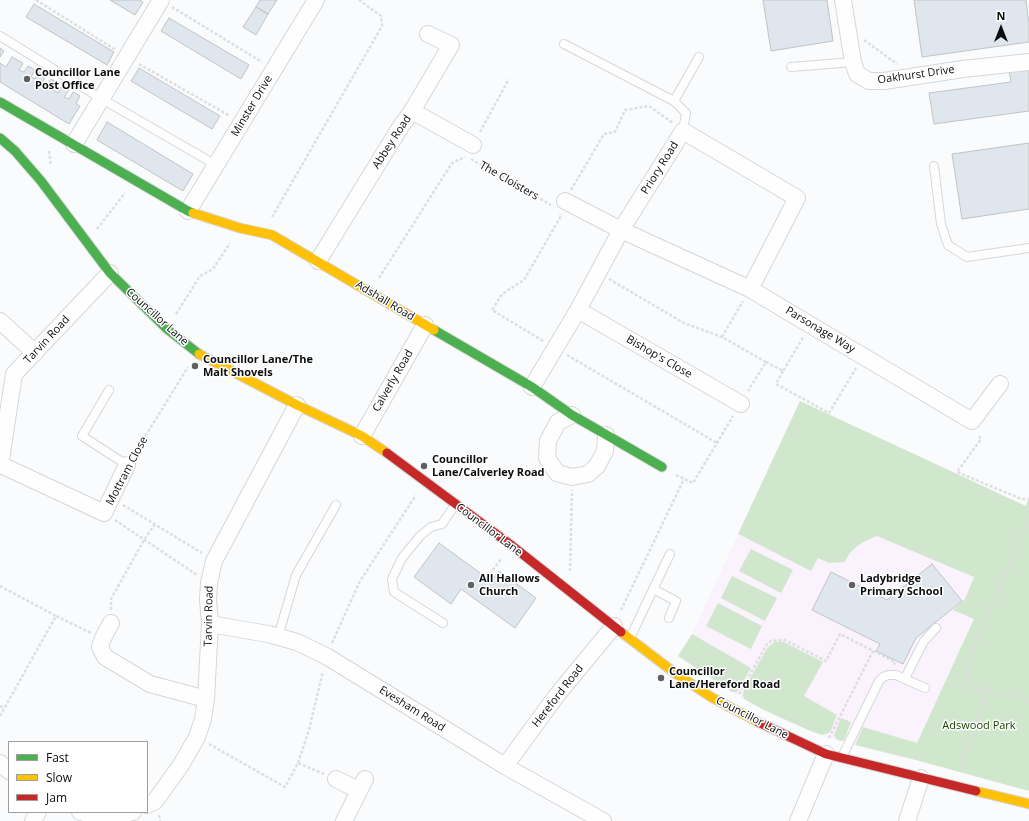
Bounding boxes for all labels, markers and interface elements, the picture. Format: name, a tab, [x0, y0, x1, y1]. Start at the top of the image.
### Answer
north arrow	[981, 8, 1021, 48]
text: N	[997, 8, 1005, 23]
street label: Oakhurst Drive	[877, 63, 955, 87]
place label: Councillor Lane Post Office	[35, 66, 120, 92]
street label: Minster Drive	[229, 73, 275, 139]
marker: Councillor Lane Post Office	[22, 74, 32, 84]
street label: Abbey Road	[370, 113, 414, 171]
street label: Priory Road	[639, 139, 681, 197]
street label: The Cloisters	[477, 159, 541, 203]
street label: Adshall Road	[353, 278, 417, 324]
street label: Councillor Lane	[123, 286, 191, 348]
street label: Parsonage Way	[783, 304, 857, 356]
street label: Tarvin Road	[21, 313, 73, 367]
street label: Bishop's Close	[624, 333, 694, 381]
street label: Calverly Road	[370, 348, 416, 414]
place label: Councillor Lane/The Malt Shovels	[203, 353, 313, 379]
marker: Councillor Lane/The Malt Shovels	[190, 361, 200, 371]
street label: Mottram Close	[103, 434, 151, 508]
place label: Councillor Lane/Calverley Road	[432, 453, 545, 479]
marker: Councillor Lane/Calverley Road	[419, 461, 429, 471]
street label: Councillor Lane	[453, 501, 525, 559]
place label: All Hallows Church	[479, 572, 540, 598]
place label: Ladybridge Primary School	[860, 572, 943, 598]
marker: All Hallows Church	[466, 580, 476, 590]
marker: Ladybridge Primary School	[847, 580, 857, 590]
street label: Tarvin Road	[202, 585, 216, 647]
street label: Hereford Road	[530, 662, 586, 730]
place label: Councillor Lane/Hereford Road	[669, 665, 780, 691]
marker: Councillor Lane/Hereford Road	[656, 673, 666, 683]
street label: Evesham Road	[377, 683, 447, 735]
street label: Councillor Lane	[714, 694, 790, 742]
park label: Adswood Park	[942, 719, 1016, 733]
legend	[8, 741, 148, 813]
text: Fast	[46, 749, 69, 766]
text: Slow	[46, 769, 72, 786]
text: Jam	[46, 789, 67, 806]

